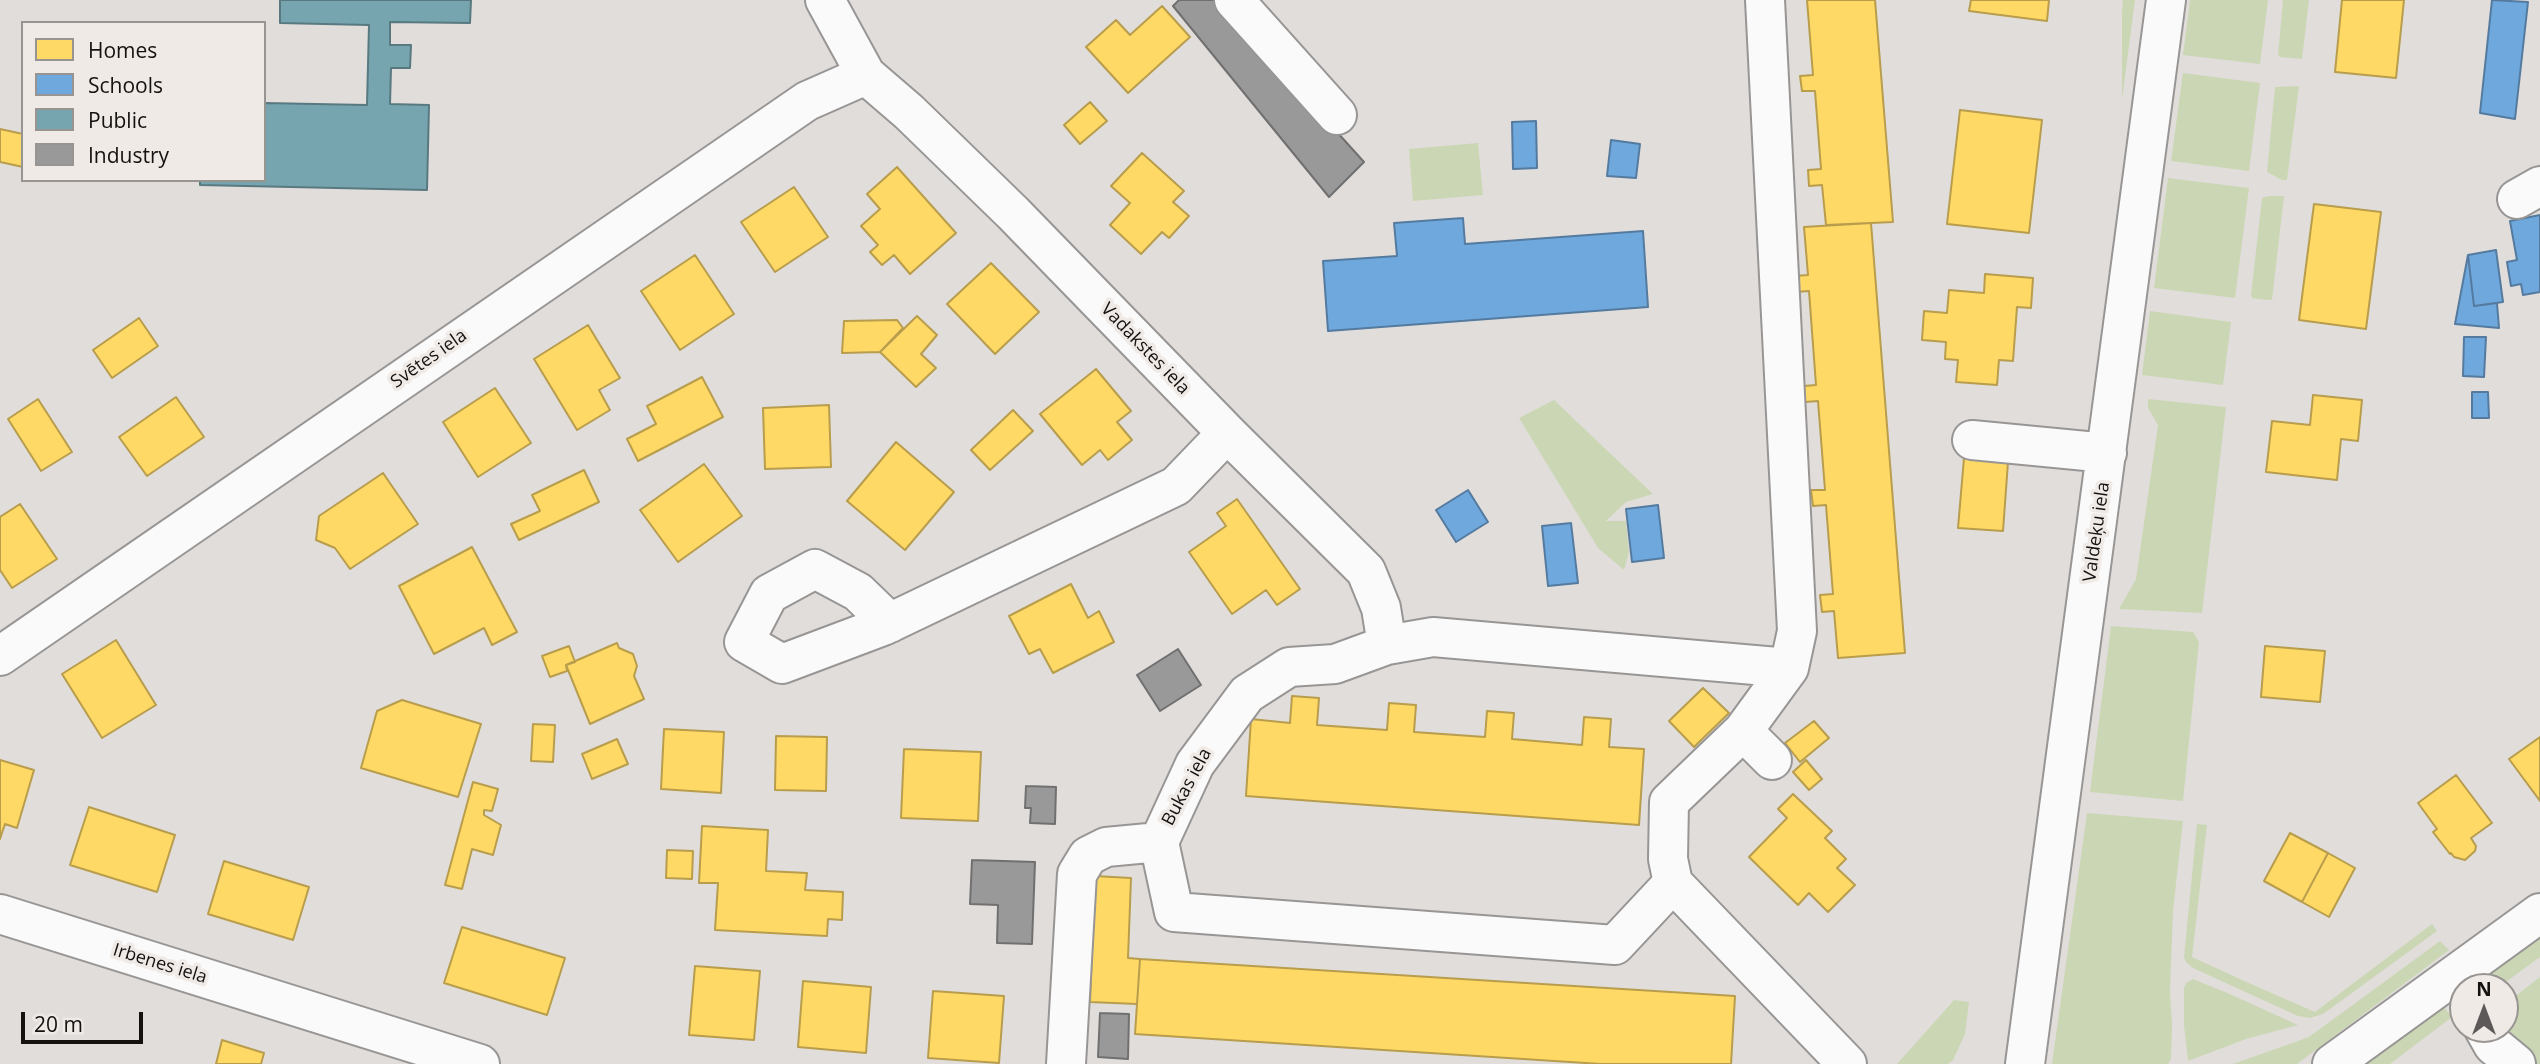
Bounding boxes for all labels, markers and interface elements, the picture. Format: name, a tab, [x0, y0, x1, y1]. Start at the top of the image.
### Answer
legend	[21, 21, 266, 182]
text: Homes	[88, 36, 157, 64]
text: Schools	[88, 71, 163, 99]
text: Public	[88, 106, 147, 134]
text: Industry	[88, 141, 169, 169]
street label: Vadakstes iela	[1096, 299, 1194, 399]
street label: Svētes iela	[387, 325, 471, 393]
street label: Valdeķu iela	[2079, 481, 2115, 583]
street label: Bukas iela	[1158, 745, 1216, 829]
street label: Irbenes iela	[110, 939, 210, 989]
north arrow	[2449, 973, 2519, 1043]
text: N	[2476, 976, 2492, 1002]
scale bar	[24, 998, 147, 1042]
text: 20 m	[34, 1010, 83, 1038]

